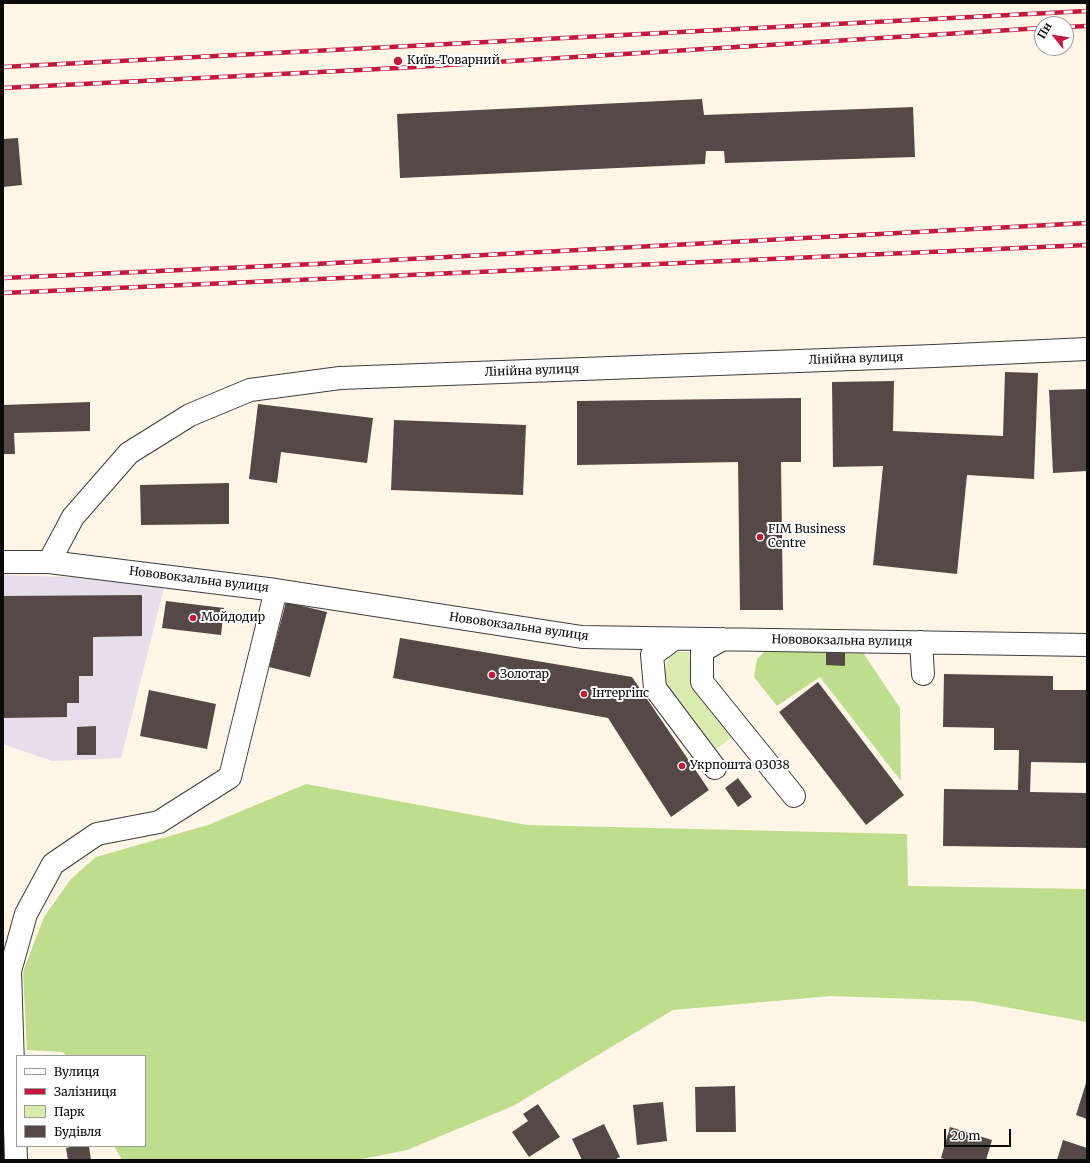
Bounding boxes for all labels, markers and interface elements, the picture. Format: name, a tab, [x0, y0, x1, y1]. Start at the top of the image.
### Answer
north arrow	[1034, 16, 1074, 56]
text: Пн	[1034, 20, 1055, 41]
place label: Київ-Товарний	[407, 54, 500, 68]
marker: Київ-Товарний	[392, 55, 404, 67]
street label: Лінійна вулиця	[808, 350, 904, 368]
street label: Лінійна вулиця	[484, 362, 580, 380]
place label: FIM Business Centre	[768, 523, 846, 551]
marker: FIM Business Centre	[755, 532, 765, 542]
street label: Нововокзальна вулиця	[128, 564, 270, 596]
street label: Нововокзальна вулиця	[448, 610, 590, 644]
place label: Мойдодир	[201, 611, 265, 625]
marker: Мойдодир	[188, 613, 198, 623]
street label: Нововокзальна вулиця	[772, 633, 912, 649]
place label: Золотар	[500, 668, 549, 682]
marker: Золотар	[487, 670, 497, 680]
place label: Інтергіпс	[592, 687, 649, 701]
marker: Інтергіпс	[579, 689, 589, 699]
place label: Укрпошта 03038	[690, 759, 790, 773]
marker: Укрпошта 03038	[677, 761, 687, 771]
legend	[16, 1055, 146, 1147]
text: Вулиця	[54, 1064, 99, 1079]
text: Залізниця	[54, 1084, 117, 1099]
text: Парк	[54, 1104, 85, 1119]
scale bar	[946, 1121, 1013, 1147]
text: Будівля	[54, 1124, 101, 1139]
text: 20 m	[951, 1128, 980, 1143]

